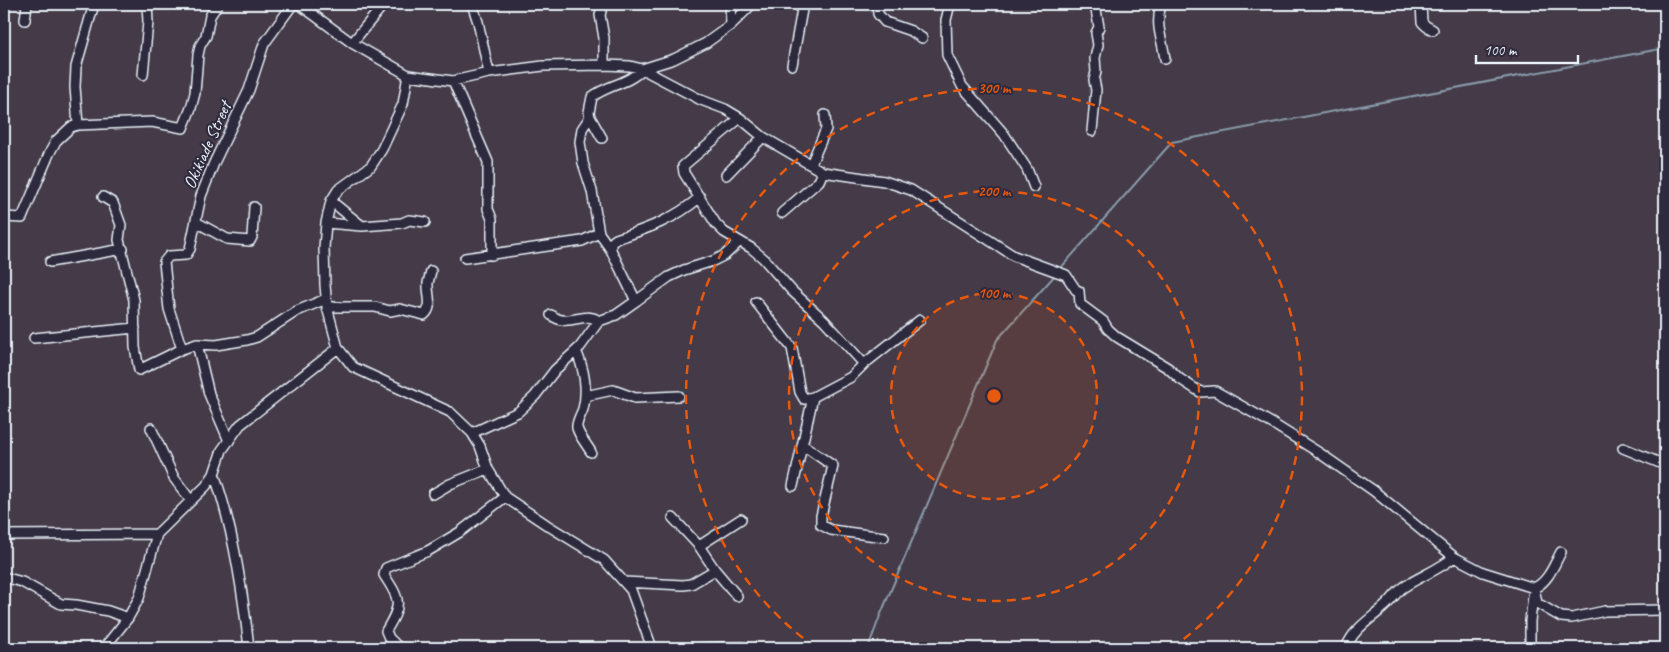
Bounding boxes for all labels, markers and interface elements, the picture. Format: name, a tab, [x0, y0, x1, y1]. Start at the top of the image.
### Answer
scale bar	[1476, 32, 1579, 64]
text: 100 m	[1484, 41, 1518, 60]
text: 300 m	[978, 79, 1012, 98]
street label: Okikiade Street	[178, 95, 237, 192]
text: 200 m	[978, 182, 1012, 201]
text: 100 m	[978, 284, 1012, 303]
centre of rings	[985, 387, 1003, 405]

